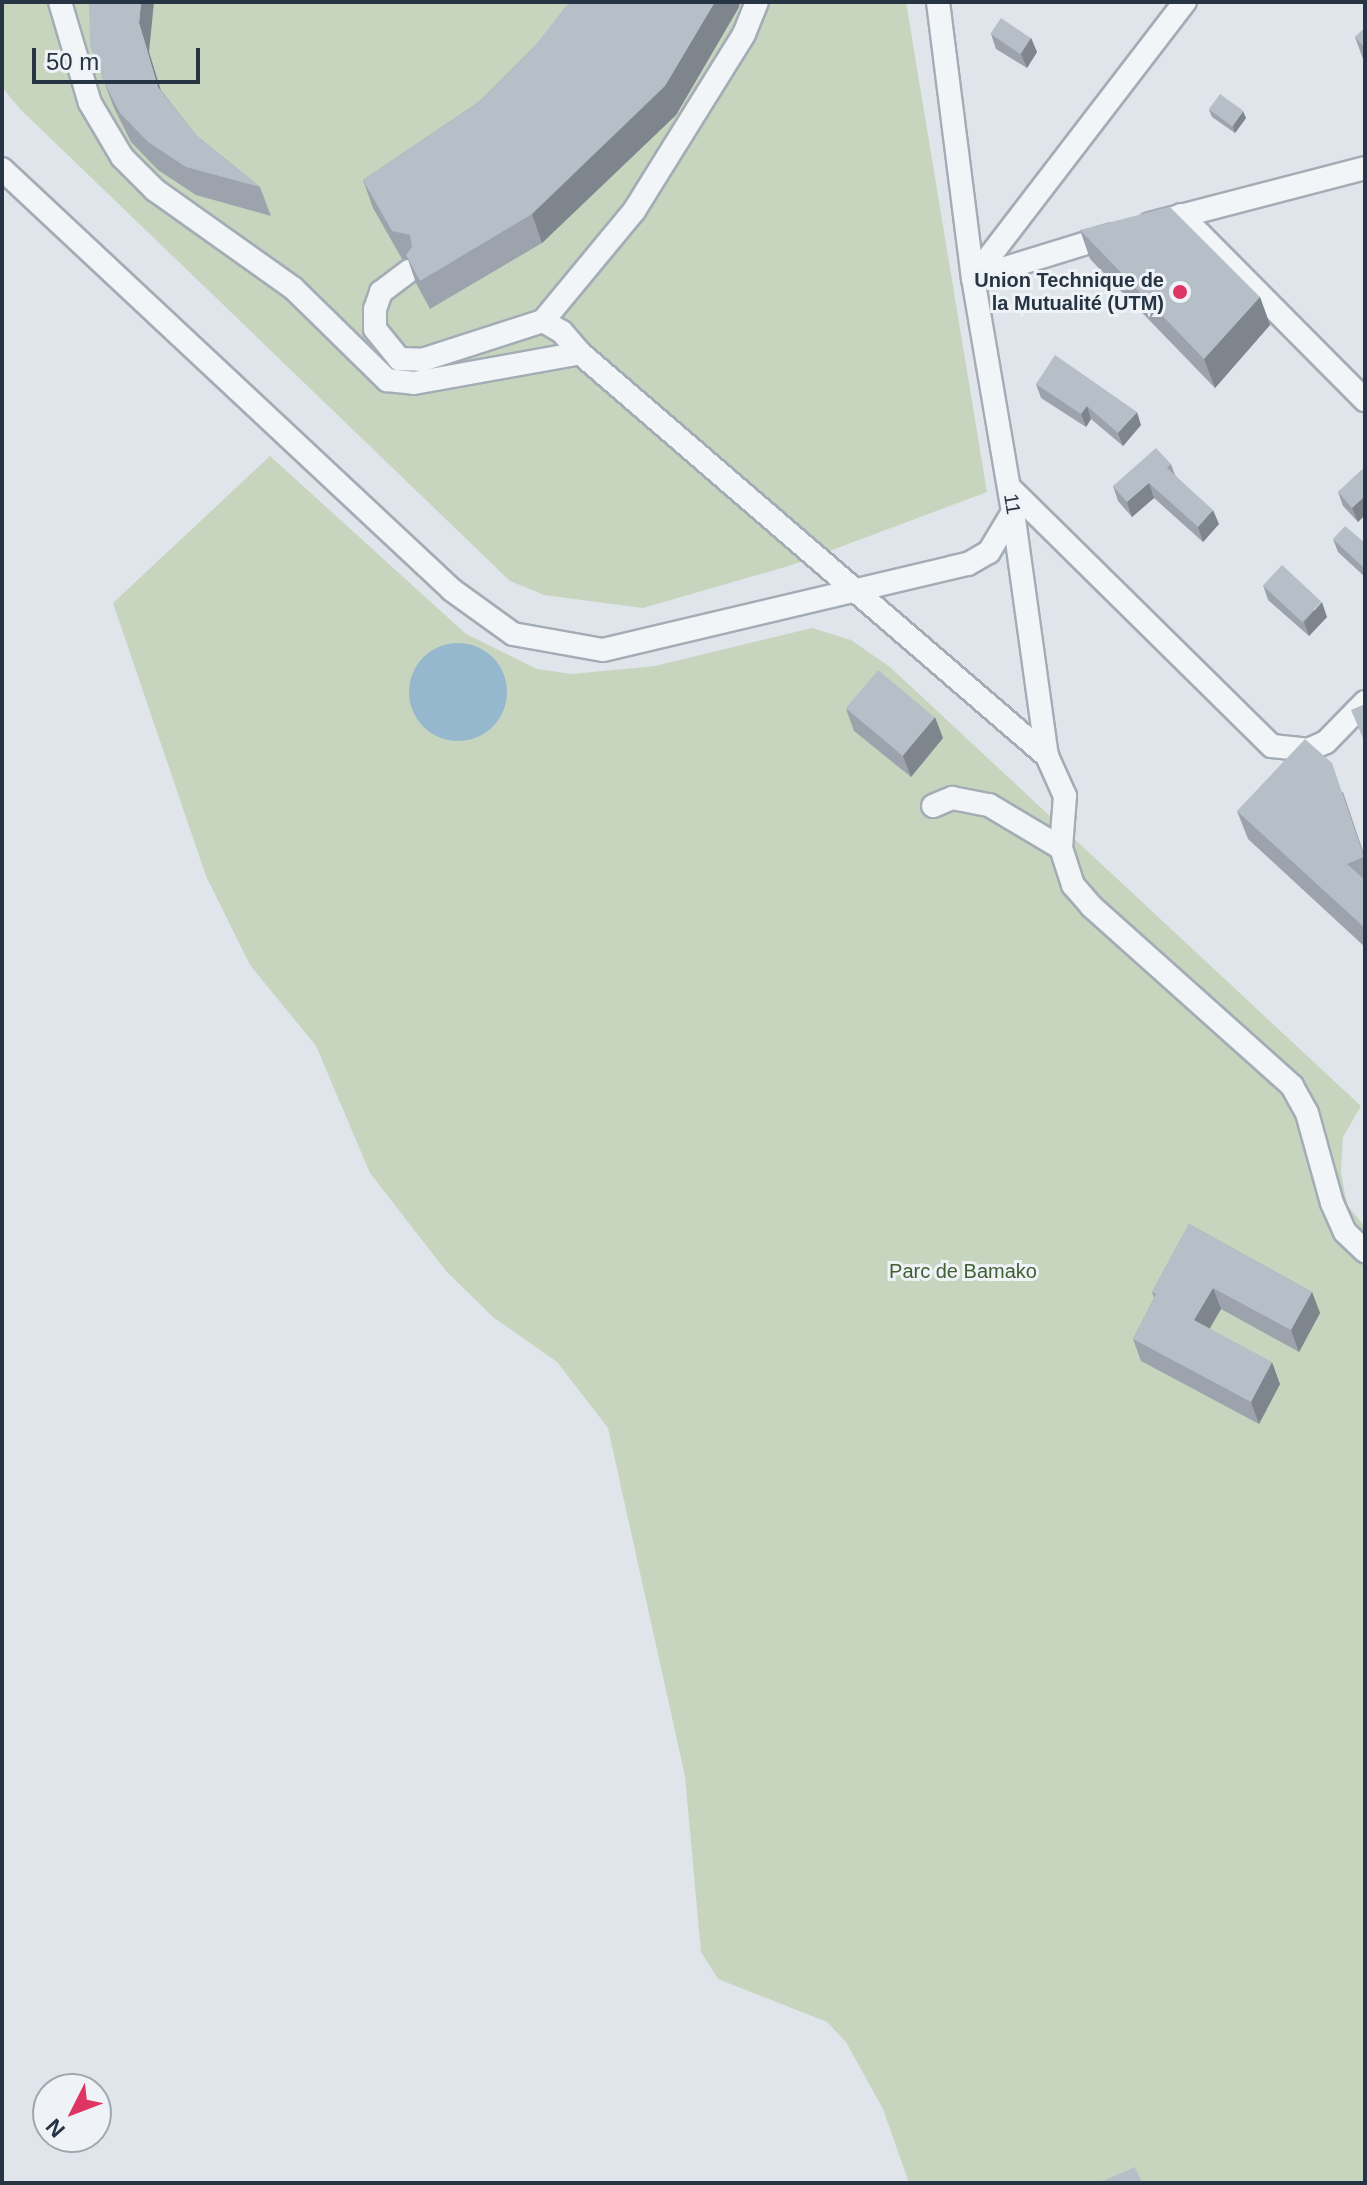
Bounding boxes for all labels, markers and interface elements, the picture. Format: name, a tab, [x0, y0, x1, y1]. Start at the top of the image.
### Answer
scale bar	[36, 32, 204, 82]
text: 50 m	[46, 48, 99, 75]
place label: Union Technique de la Mutualité (UTM)	[974, 268, 1164, 315]
marker: Union Technique de la Mutualité (UTM)	[1171, 283, 1189, 301]
street label: 11	[999, 492, 1025, 516]
park label: Parc de Bamako	[889, 1259, 1037, 1283]
north arrow	[32, 2073, 112, 2153]
text: N	[41, 2114, 70, 2142]

